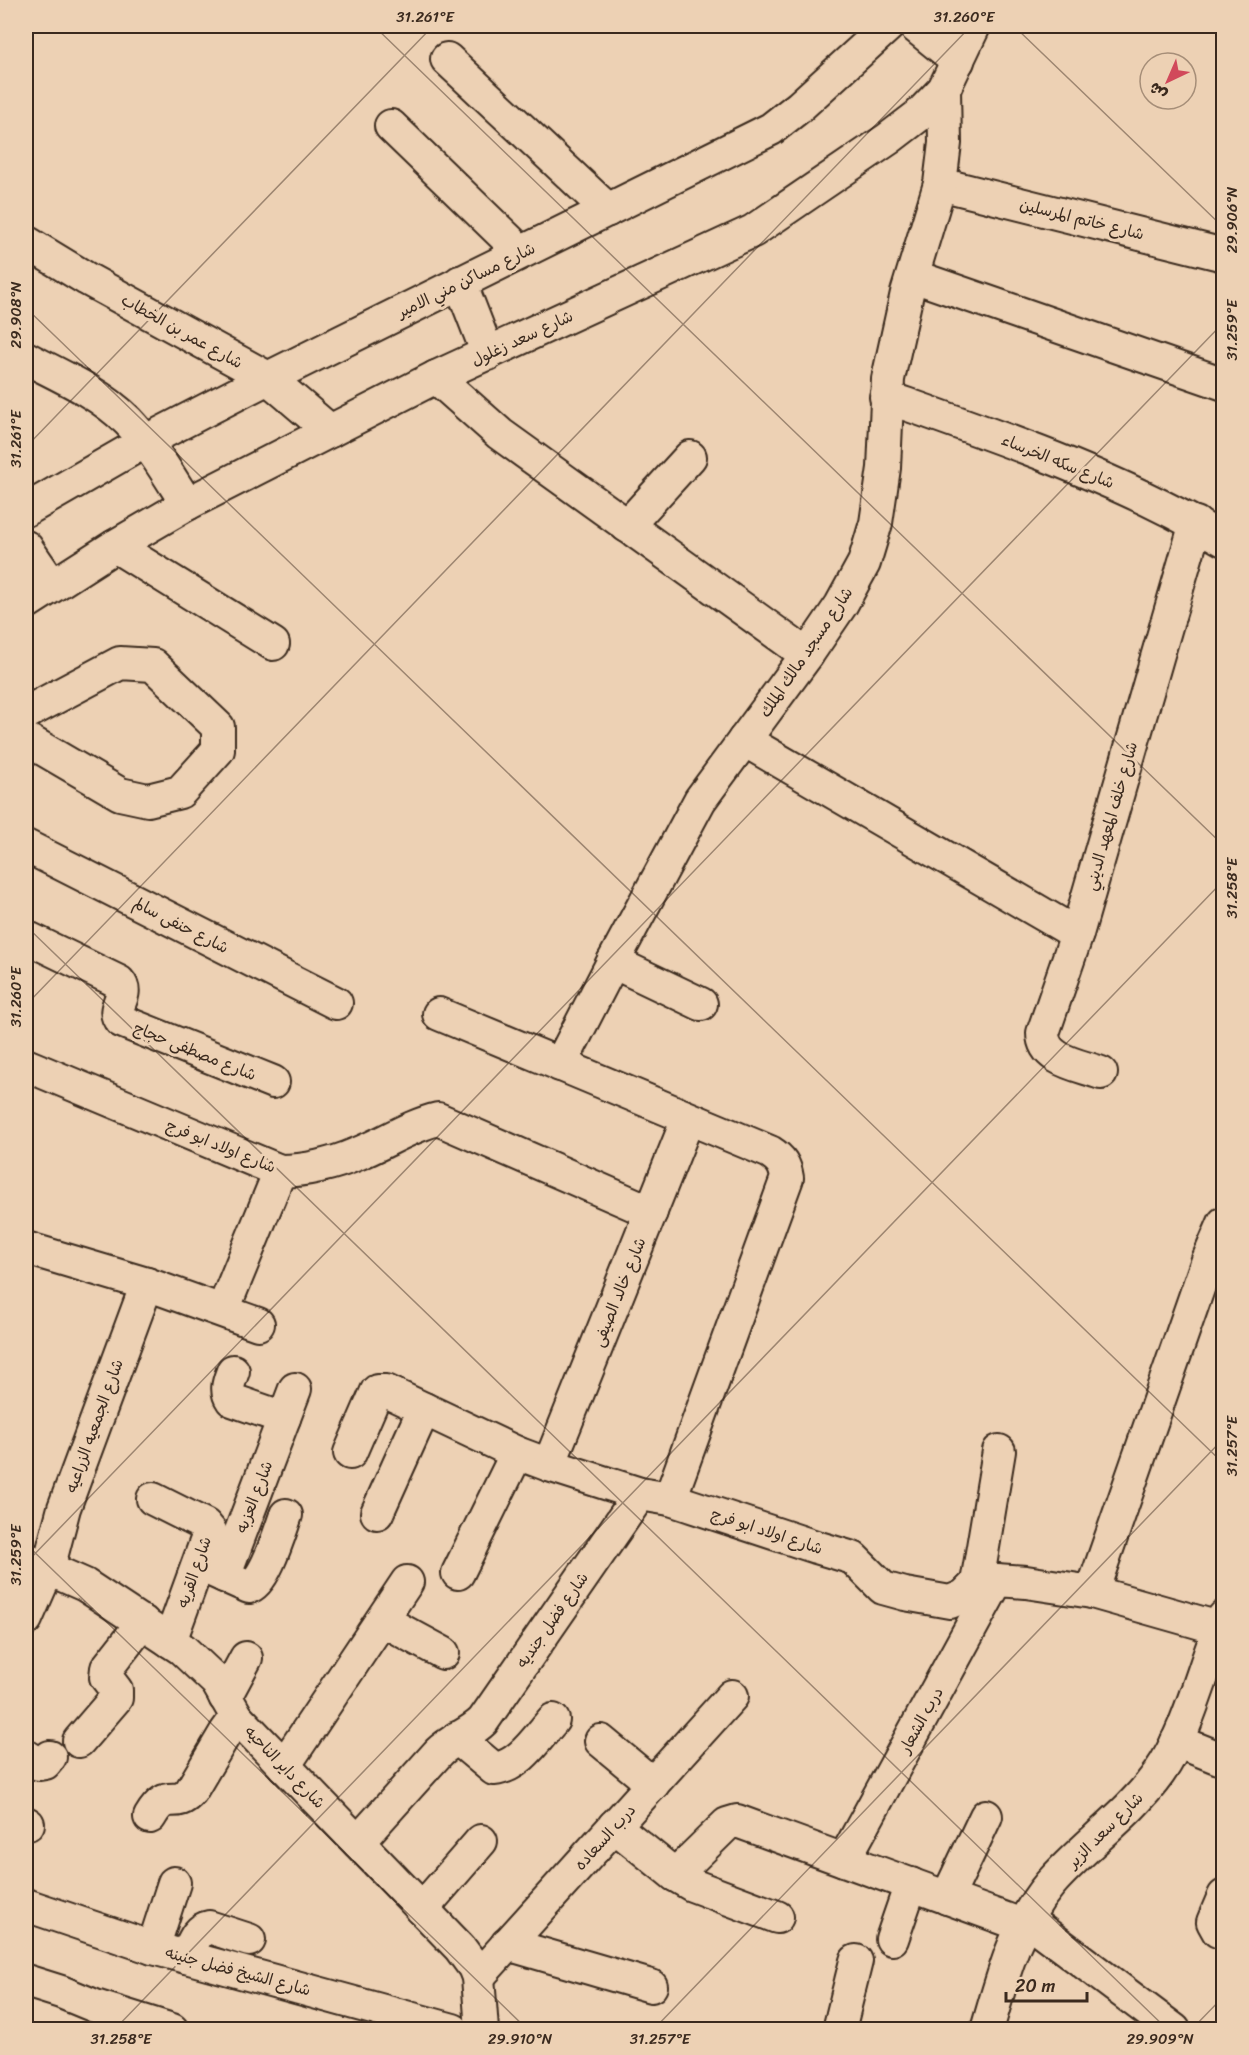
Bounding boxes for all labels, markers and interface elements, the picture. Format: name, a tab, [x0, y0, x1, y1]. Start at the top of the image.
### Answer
text: 31.261°E	[396, 4, 455, 30]
text: 31.260°E	[934, 4, 996, 30]
north arrow	[1138, 51, 1198, 111]
text: ش	[1142, 75, 1174, 108]
text: 29.906°N	[1219, 186, 1245, 253]
street label: شارع خاتم المرسلين	[1017, 190, 1147, 248]
street label: شارع مساكن مني الامير	[390, 234, 540, 327]
text: 29.908°N	[3, 281, 29, 348]
street label: شارع عمر بن الخطاب	[116, 285, 248, 377]
text: 31.259°E	[1219, 298, 1245, 360]
street label: شارع سعد زغلول	[466, 302, 578, 374]
text: 31.261°E	[3, 409, 29, 468]
street label: شارع سكه الخرساء	[997, 425, 1119, 497]
street label: شارع مسجد مالك الملك	[751, 581, 861, 723]
street label: شارع خلف المعهد الديني	[1076, 738, 1146, 894]
text: 31.258°E	[1219, 856, 1245, 918]
street label: شارع حنفى سالم	[128, 888, 234, 962]
text: 31.260°E	[3, 965, 29, 1027]
street label: شارع مصطفى حجاج	[129, 1013, 261, 1089]
street label: شارع اولاد ابو فرج	[162, 1111, 280, 1181]
street label: شارع خالد الصيفى	[584, 1233, 654, 1351]
street label: شارع الجمعيه الزراعيه	[56, 1355, 132, 1497]
text: 31.257°E	[1219, 1414, 1245, 1476]
street label: شارع العزبه	[227, 1456, 281, 1538]
street label: شارع اولاد ابو فرج	[707, 1499, 827, 1563]
text: 31.259°E	[3, 1523, 29, 1585]
street label: شارع القريه	[168, 1532, 220, 1612]
street label: شارع فضل جنديه	[508, 1566, 596, 1674]
street label: درب الشعار	[890, 1681, 951, 1760]
street label: شارع داير الناحيه	[237, 1718, 333, 1816]
street label: شارع سعد الزير	[1058, 1785, 1150, 1877]
street label: درب السعاده	[567, 1797, 643, 1877]
street label: شارع الشيخ فضل جنينه	[162, 1938, 314, 2004]
scale bar	[1006, 1965, 1087, 2003]
text: 20 m	[1015, 1970, 1055, 2002]
text: 31.258°E	[91, 2026, 153, 2052]
text: 29.910°N	[488, 2026, 553, 2052]
text: 31.257°E	[630, 2026, 692, 2052]
text: 29.909°N	[1126, 2026, 1194, 2052]

